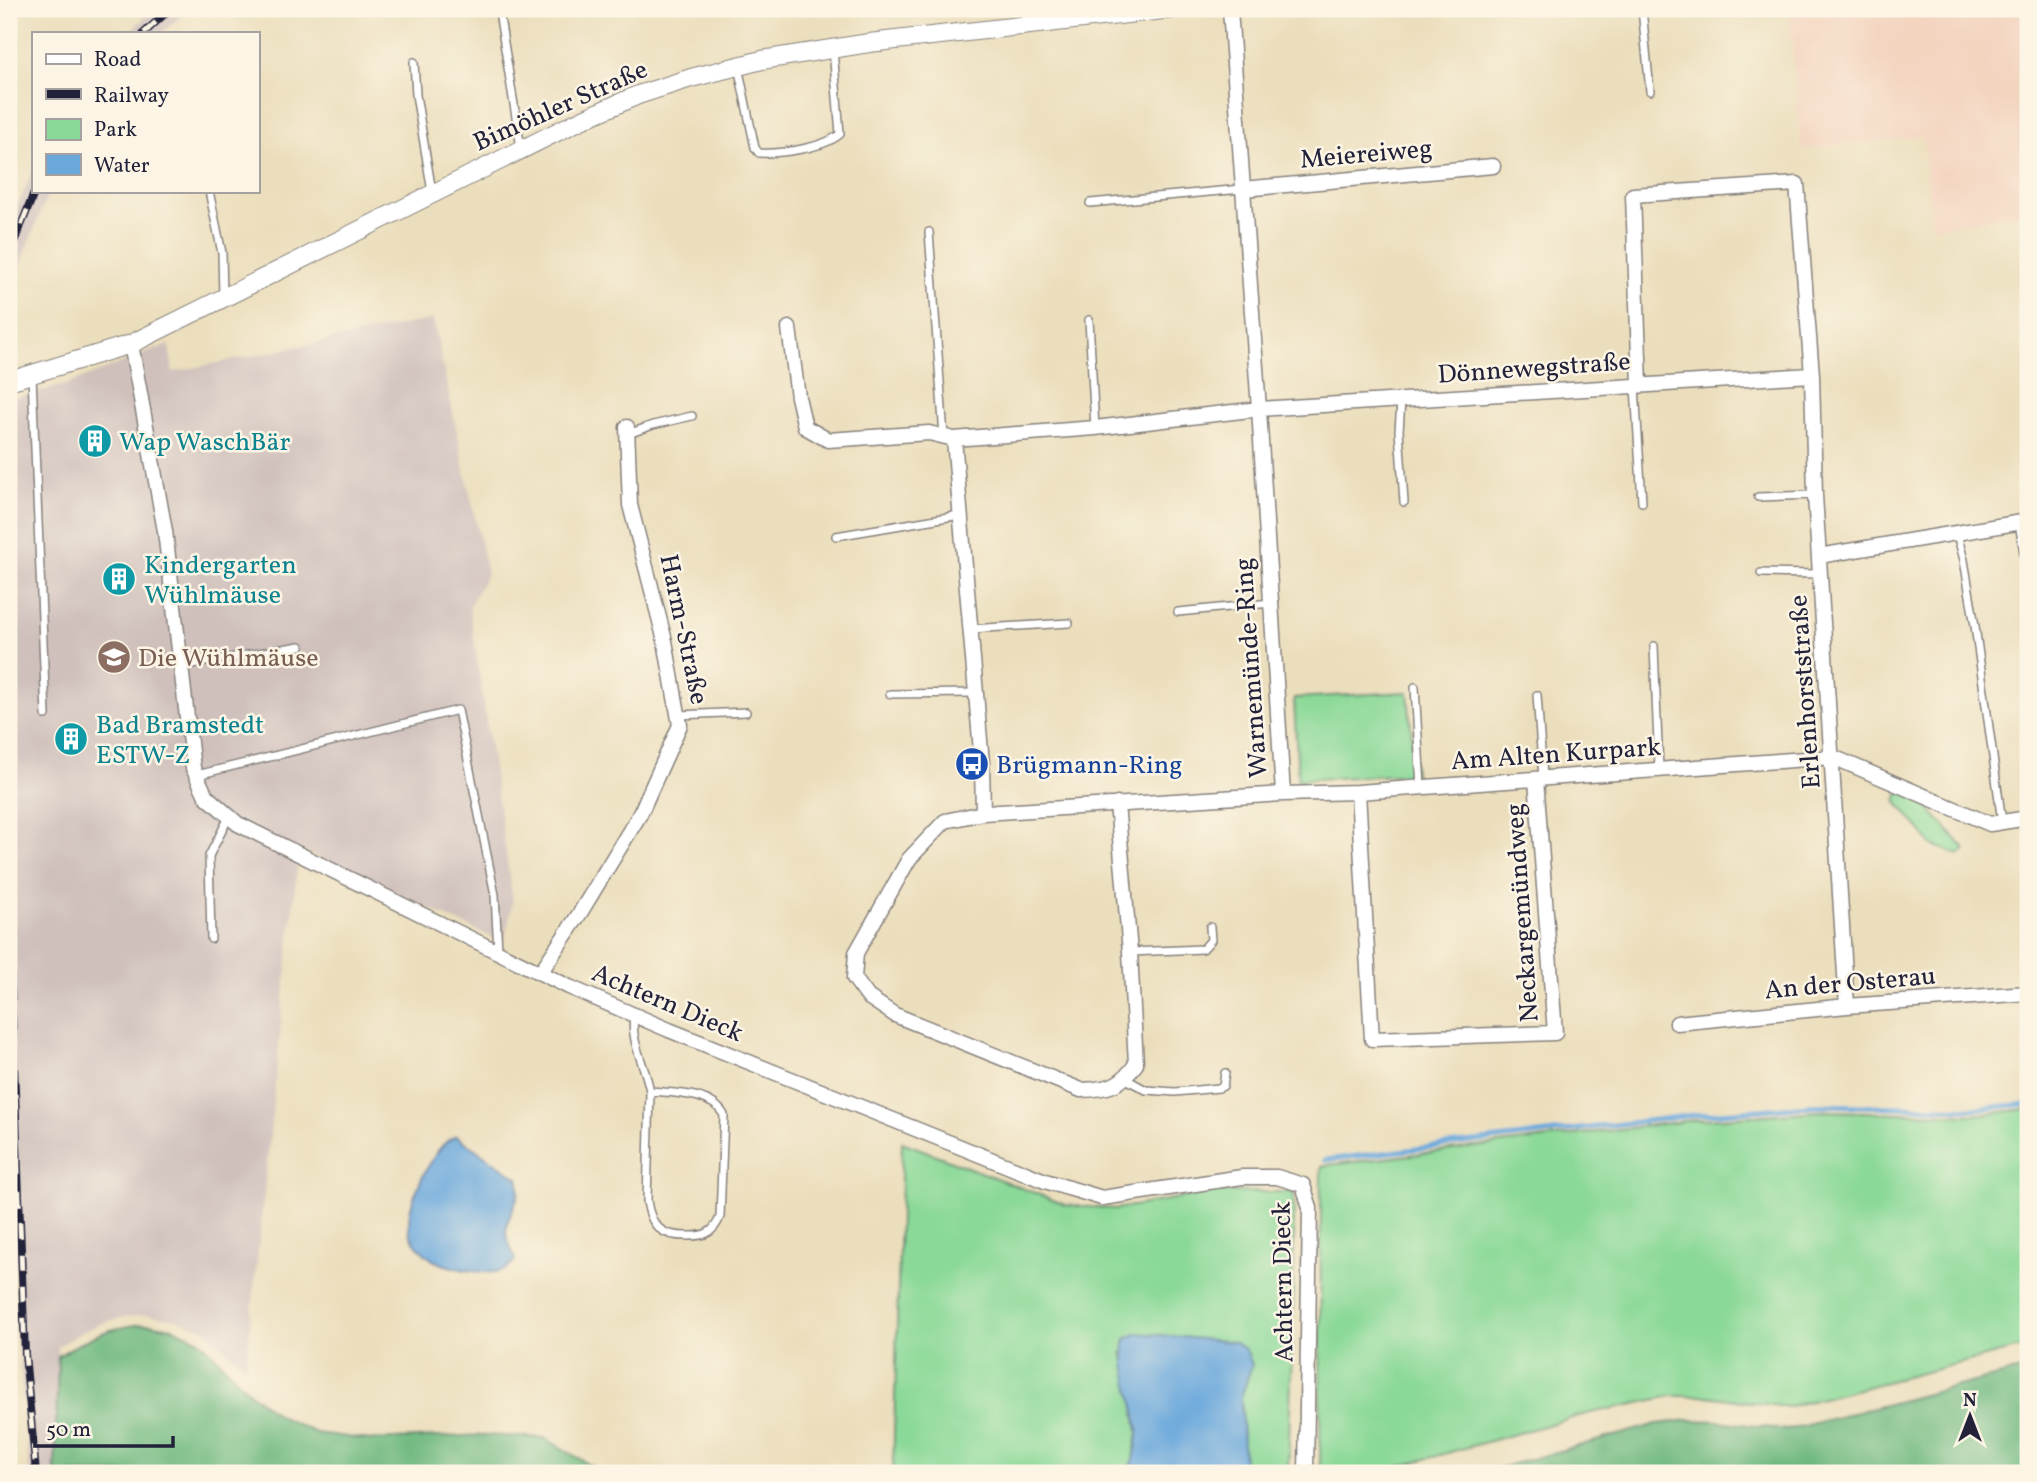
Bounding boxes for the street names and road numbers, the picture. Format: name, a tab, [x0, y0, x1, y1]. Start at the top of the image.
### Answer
street label: Bimöhler Straße	[468, 52, 654, 161]
street label: Meiereiweg	[1299, 131, 1434, 179]
street label: Dönnewegstraße	[1436, 344, 1632, 394]
street label: Harm-Straße	[650, 551, 717, 708]
street label: Warnemünde-Ring	[1226, 557, 1278, 779]
street label: Erlenhorststraße	[1781, 594, 1831, 790]
street label: Am Alten Kurpark	[1450, 730, 1662, 780]
street label: Neckargemündweg	[1497, 802, 1549, 1024]
street label: Achtern Dieck	[586, 956, 749, 1052]
street label: An der Osterau	[1763, 959, 1937, 1009]
street label: Achtern Dieck	[1265, 1201, 1303, 1363]

